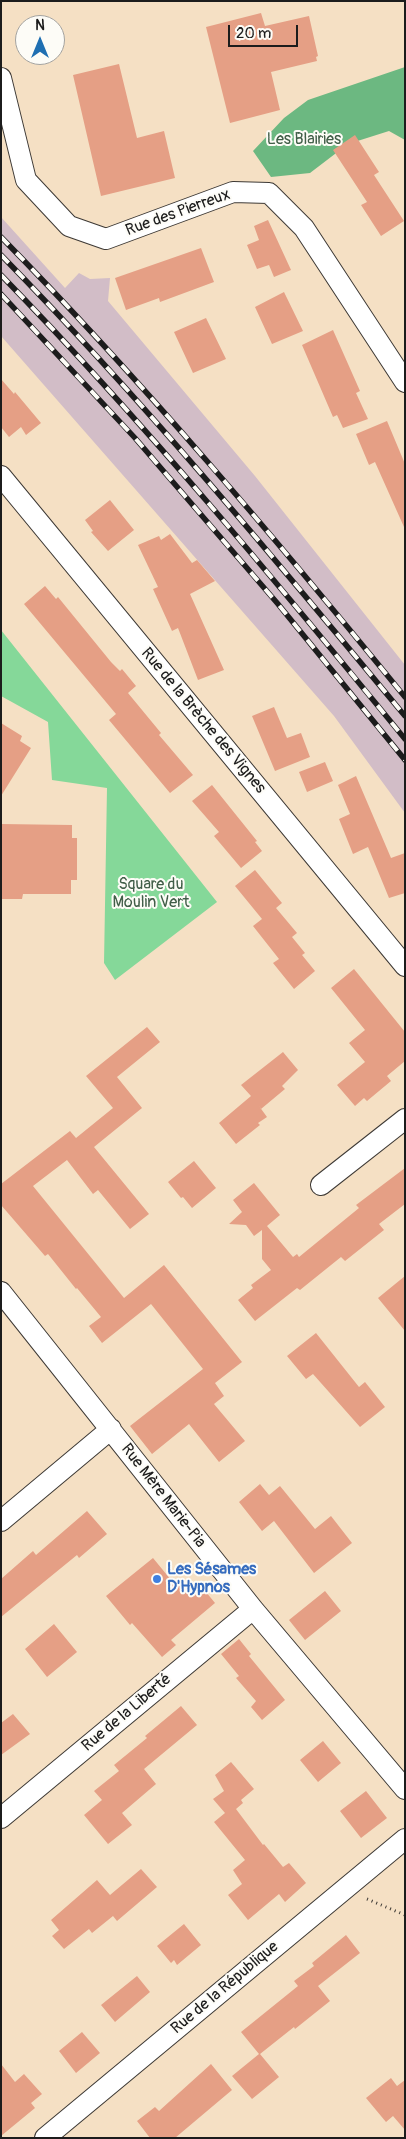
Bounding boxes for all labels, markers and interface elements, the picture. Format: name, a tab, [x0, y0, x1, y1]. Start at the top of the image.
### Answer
north arrow	[15, 15, 65, 65]
scale bar	[231, 15, 301, 47]
text: N	[35, 17, 45, 34]
text: 20 m	[236, 24, 271, 43]
park label: Les Blairies	[267, 130, 341, 150]
street label: Rue des Pierreux	[123, 185, 233, 241]
street label: Rue de la Brèche des Vignes	[136, 644, 270, 798]
park label: Square du Moulin Vert	[113, 875, 189, 913]
street label: Rue Mère Marie-Pia	[116, 1440, 210, 1552]
place label: Les Sésames D'Hypnos	[167, 1560, 256, 1598]
marker: Les Sésames D'Hypnos	[151, 1573, 163, 1585]
street label: Rue de la Liberté	[78, 1670, 176, 1756]
street label: Rue de la République	[167, 1938, 283, 2038]

